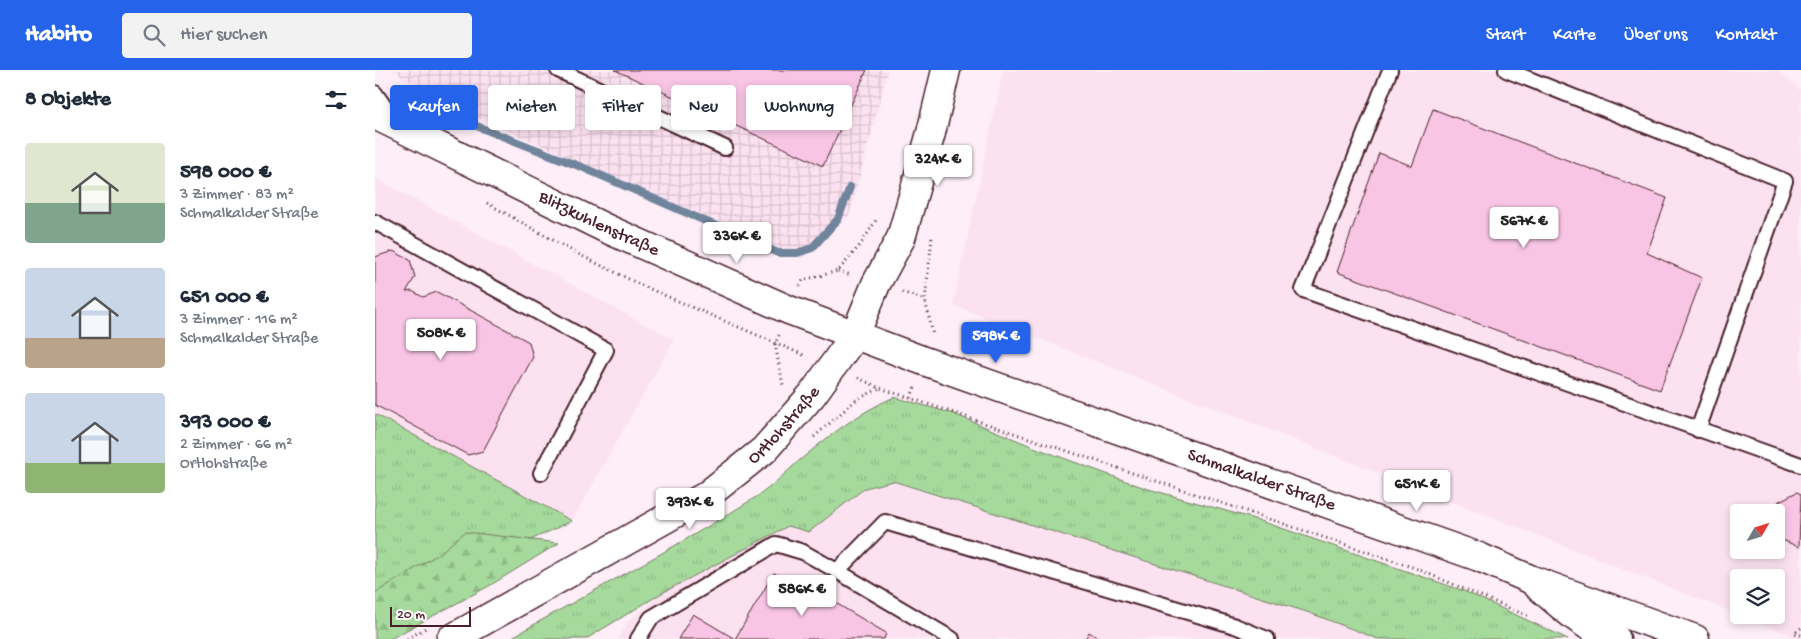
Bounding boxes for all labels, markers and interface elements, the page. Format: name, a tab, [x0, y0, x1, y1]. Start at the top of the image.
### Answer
search box	[122, 13, 472, 58]
text: Habito	[25, 21, 92, 50]
icon: search	[140, 21, 168, 49]
text: Hier suchen	[180, 24, 268, 47]
text: Start	[1486, 25, 1525, 46]
text: Karte	[1553, 25, 1596, 46]
text: Über uns	[1624, 25, 1687, 46]
text: Kontakt	[1715, 25, 1776, 46]
chip: Kaufen	[390, 85, 478, 130]
chip: Mieten	[488, 85, 575, 130]
chip: Filter	[585, 85, 661, 130]
chip: Neu	[671, 85, 736, 130]
chip: Wohnung	[746, 85, 852, 130]
icon: filters	[322, 86, 350, 114]
text: 8 Objekte	[25, 88, 111, 113]
pin: 324K €	[897, 144, 979, 187]
text: 324K €	[915, 151, 961, 170]
text: 598 000 €	[180, 161, 271, 186]
icon: home	[65, 163, 125, 223]
text: 3 Zimmer · 83 m²	[180, 186, 294, 205]
street label: Blitzkuhlenstraße	[534, 186, 663, 262]
text: Schmalkalder Straße	[180, 205, 318, 224]
pin: 567K €	[1483, 206, 1565, 249]
text: 567K €	[1501, 213, 1547, 232]
pin: 336K €	[696, 222, 778, 264]
text: 336K €	[714, 228, 760, 247]
text: 651 000 €	[180, 286, 268, 311]
icon: home	[65, 288, 125, 348]
text: 3 Zimmer · 116 m²	[180, 311, 298, 330]
pin: 508K €	[400, 318, 482, 361]
pin: 598K €	[955, 322, 1037, 364]
text: 508K €	[417, 325, 465, 344]
text: 598K €	[972, 328, 1020, 347]
text: Schmalkalder Straße	[180, 330, 318, 349]
street label: Ortlohstraße	[744, 382, 825, 469]
text: 393 000 €	[180, 411, 271, 436]
icon: home	[65, 413, 125, 473]
text: 2 Zimmer · 66 m²	[180, 436, 292, 455]
street label: Schmalkalder Straße	[1185, 444, 1339, 516]
text: Ortlohstraße	[180, 455, 267, 474]
pin: 651K €	[1376, 470, 1458, 512]
text: 651K €	[1394, 476, 1440, 495]
pin: 393K €	[649, 488, 731, 530]
text: 393K €	[667, 494, 713, 513]
north arrow	[1730, 504, 1785, 559]
map controls	[1730, 504, 1785, 624]
button: layers	[1730, 569, 1785, 624]
pin: 586K €	[761, 574, 843, 617]
text: 586K €	[778, 581, 826, 600]
scale bar	[390, 604, 471, 627]
text: 20 m	[397, 607, 425, 624]

